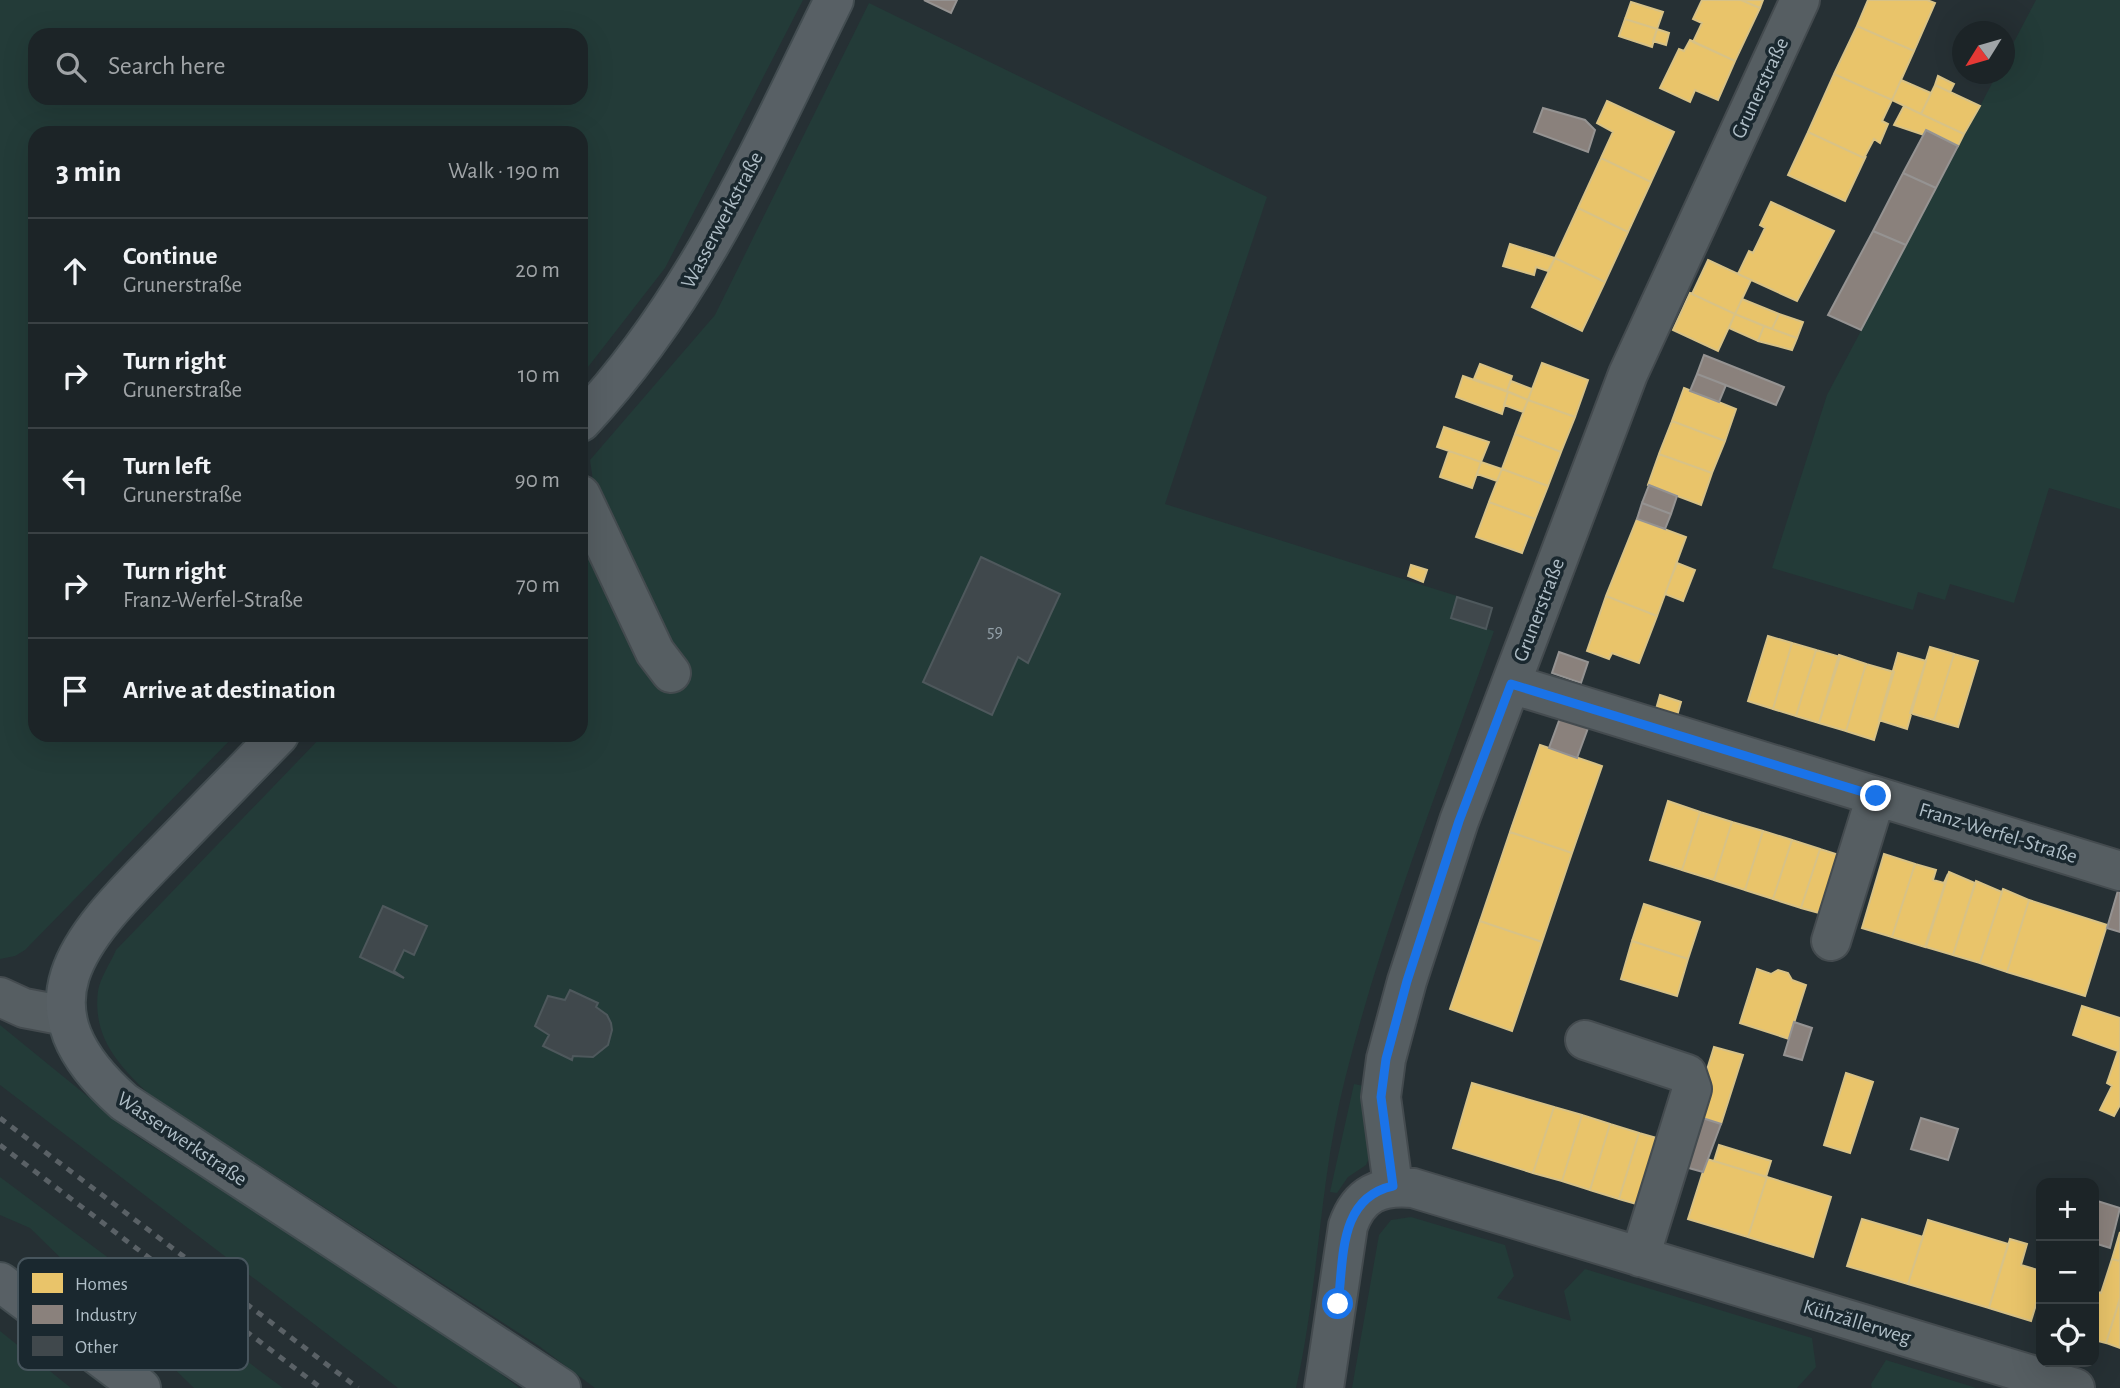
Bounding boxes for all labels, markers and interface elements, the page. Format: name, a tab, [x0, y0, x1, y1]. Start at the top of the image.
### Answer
north arrow	[1952, 21, 2015, 84]
search box	[28, 28, 588, 105]
street label: Grunerstraße	[1727, 34, 1793, 142]
icon: search	[52, 48, 90, 86]
text: Search here	[108, 53, 226, 79]
street label: Wasserwerkstraße	[677, 148, 767, 292]
text: 3 min	[56, 157, 121, 187]
text: Walk · 190 m	[448, 160, 560, 183]
text: Continue	[123, 243, 218, 269]
icon: ahead	[56, 252, 94, 290]
text: 20 m	[515, 259, 560, 282]
text: Grunerstraße	[123, 274, 242, 297]
text: Turn right	[123, 348, 226, 374]
icon: right	[56, 357, 94, 395]
text: 10 m	[518, 364, 560, 387]
text: Grunerstraße	[123, 379, 242, 402]
text: Turn left	[123, 453, 211, 479]
icon: left	[56, 462, 94, 500]
text: 90 m	[515, 469, 560, 492]
text: Grunerstraße	[123, 484, 242, 507]
street label: Grunerstraße	[1510, 555, 1568, 665]
text: Turn right	[123, 558, 226, 584]
icon: right	[56, 567, 94, 605]
text: 70 m	[516, 574, 560, 597]
text: Franz-Werfel-Straße	[123, 589, 303, 612]
house number: 59	[987, 623, 1003, 641]
icon: arrive	[56, 672, 94, 710]
text: Arrive at destination	[123, 677, 336, 703]
route end	[1860, 780, 1891, 811]
street label: Franz-Werfel-Straße	[1916, 799, 2080, 867]
street label: Wasserwerkstraße	[113, 1088, 251, 1190]
map controls	[2036, 1178, 2099, 1367]
button: +	[2036, 1178, 2099, 1241]
button: −	[2036, 1241, 2099, 1304]
legend	[18, 1258, 248, 1370]
text: Homes	[75, 1275, 128, 1294]
route start	[1322, 1288, 1353, 1319]
street label: Kühzällerweg	[1800, 1296, 1914, 1349]
button: locate	[2036, 1304, 2099, 1367]
text: Industry	[75, 1306, 137, 1325]
text: Other	[75, 1338, 118, 1357]

